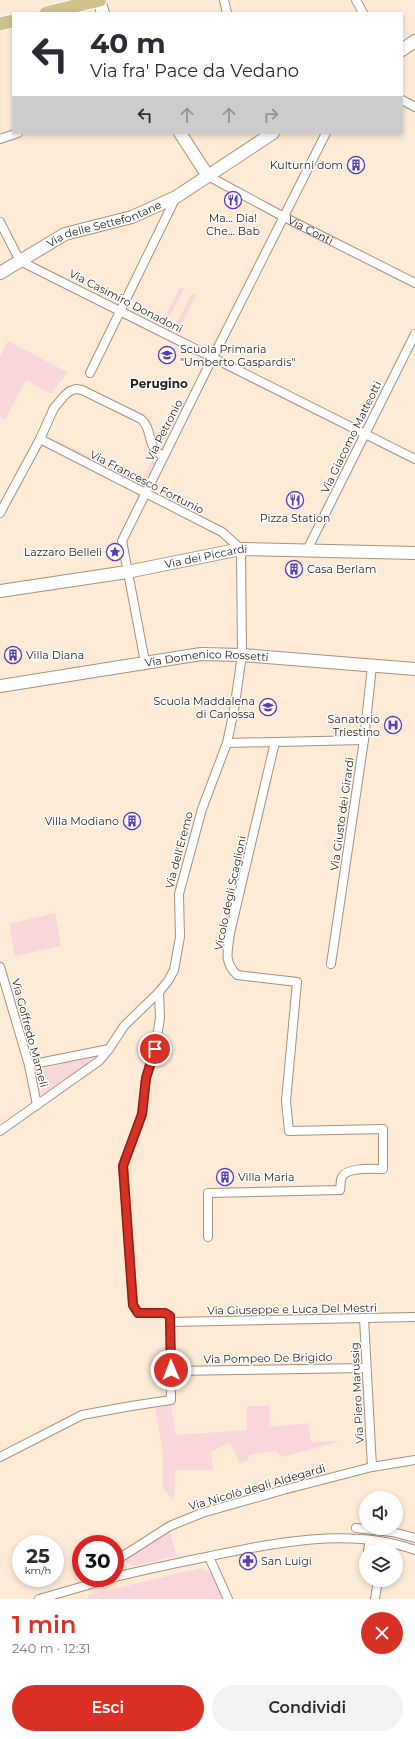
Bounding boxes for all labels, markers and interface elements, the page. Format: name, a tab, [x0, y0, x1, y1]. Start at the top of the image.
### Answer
text: 40 m	[90, 26, 166, 60]
icon: left	[24, 28, 76, 80]
text: Via fra' Pace da Vedano	[90, 60, 299, 82]
icon: left	[134, 104, 156, 126]
icon: ahead	[176, 104, 198, 126]
icon: ahead	[218, 104, 240, 126]
icon: right	[260, 104, 282, 126]
building icon: Kulturni dom	[346, 155, 366, 175]
place label: Kulturni dom	[270, 158, 343, 172]
restaurant icon: Ma... Dia! Che... Bab	[223, 190, 243, 210]
street label: Via delle Settefontane	[44, 197, 164, 250]
place label: Ma... Dia! Che... Bab	[206, 211, 260, 238]
street label: Via Conti	[285, 213, 336, 248]
street label: Via Casimiro Donadoni	[67, 266, 185, 336]
place label: Scuola Primaria "Umberto Gaspardis"	[180, 342, 296, 369]
school or university icon: Scuola Primaria "Umberto Gaspardis"	[157, 345, 177, 365]
district label: Perugino	[130, 376, 188, 391]
street label: Via Giacomo Matteotti	[318, 379, 384, 495]
street label: Via Petronio	[143, 397, 186, 463]
street label: Via Francesco Fortunio	[88, 447, 206, 517]
restaurant icon: Pizza Station	[285, 490, 305, 510]
place label: Pizza Station	[260, 511, 330, 525]
street label: Via dei Piccardi	[163, 541, 248, 571]
place icon: Lazzaro Belleli	[105, 542, 125, 562]
place label: Lazzaro Belleli	[24, 545, 102, 559]
building icon: Casa Berlam	[284, 559, 304, 579]
place label: Casa Berlam	[307, 562, 376, 576]
building icon: Villa Diana	[3, 645, 23, 665]
street label: Via Domenico Rossetti	[144, 647, 269, 670]
place label: Villa Diana	[26, 648, 84, 662]
place label: Scuola Maddalena di Canossa	[153, 694, 255, 721]
school or university icon: Scuola Maddalena di Canossa	[258, 697, 278, 717]
place label: Sanatorio Triestino	[327, 712, 380, 739]
hospital icon: Sanatorio Triestino	[383, 715, 403, 735]
street label: Via Giusto dei Girardi	[327, 756, 357, 872]
street label: Via dell'Eremo	[162, 810, 196, 890]
building icon: Villa Modiano	[122, 811, 142, 831]
place label: Villa Modiano	[45, 814, 119, 828]
street label: Vicolo degli Scaglioni	[211, 834, 249, 952]
street label: Via Goffredo Mameli	[9, 977, 51, 1089]
pin	[138, 1032, 172, 1066]
icon: arrive	[144, 1038, 166, 1060]
building icon: Villa Maria	[215, 1167, 235, 1187]
place label: Villa Maria	[238, 1170, 295, 1184]
street label: Via Giuseppe e Luca Del Mestri	[207, 1301, 377, 1317]
street label: Via Piero Marussig	[347, 1342, 367, 1444]
position arrow	[150, 1349, 192, 1391]
street label: Via Pompeo De Brigido	[203, 1350, 333, 1366]
street label: Via Nicolò degli Aldegardi	[187, 1461, 327, 1513]
map controls	[359, 1491, 403, 1587]
button: sound	[359, 1491, 403, 1535]
speed limit sign: 30	[72, 1535, 124, 1587]
button: layers	[359, 1543, 403, 1587]
text: 25	[26, 1544, 50, 1568]
pharmacy icon: San Luigi	[238, 1551, 258, 1571]
place label: San Luigi	[261, 1554, 312, 1568]
text: km/h	[25, 1564, 51, 1577]
text: 1 min	[12, 1610, 76, 1639]
button: close	[361, 1612, 403, 1654]
text: 240 m · 12:31	[12, 1640, 90, 1656]
button: Esci	[12, 1685, 204, 1731]
button: Condividi	[212, 1685, 403, 1731]

